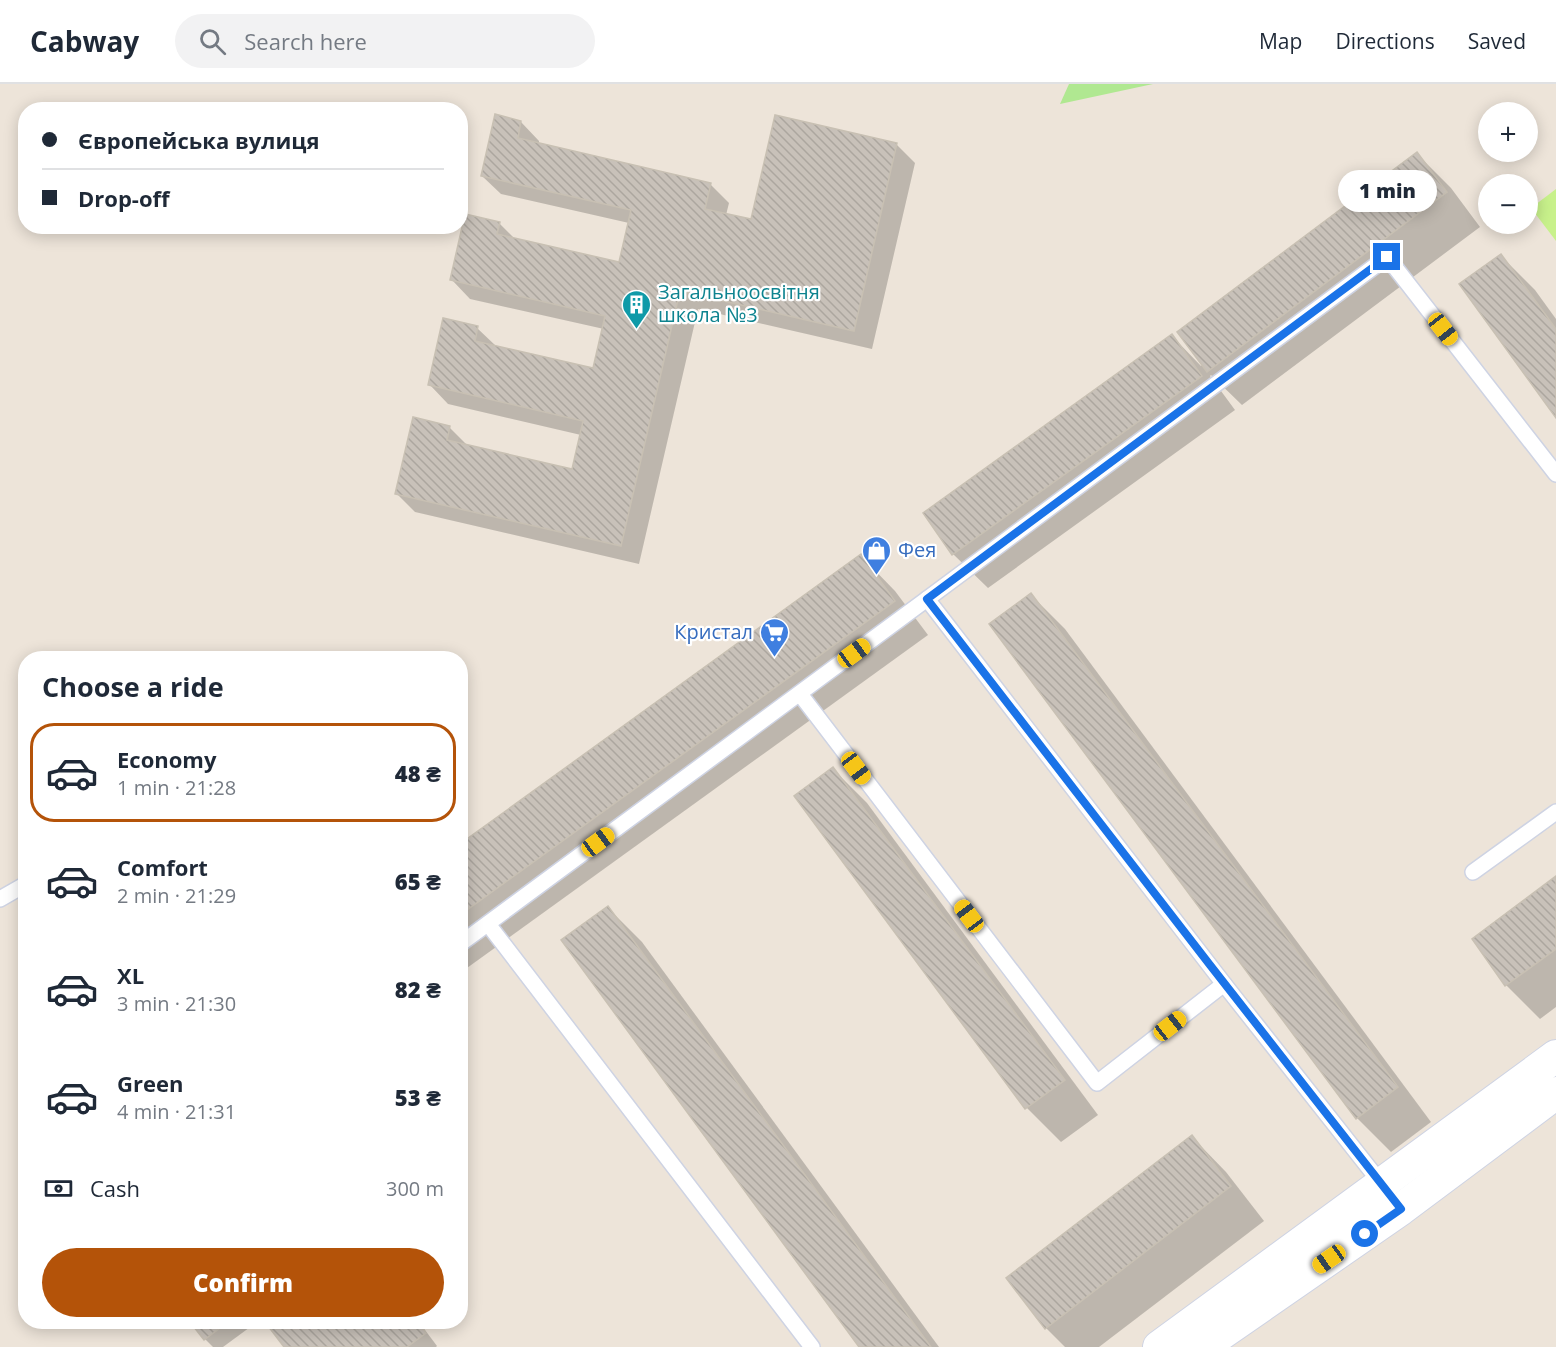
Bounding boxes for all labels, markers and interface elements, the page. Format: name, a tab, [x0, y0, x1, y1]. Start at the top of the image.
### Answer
search box	[175, 14, 595, 68]
text: Cabway	[30, 22, 139, 60]
icon: search	[196, 25, 229, 58]
text: Search here	[244, 26, 367, 56]
text: Map	[1259, 27, 1302, 55]
text: Directions	[1335, 27, 1435, 55]
text: Saved	[1468, 27, 1526, 55]
map controls	[1478, 102, 1538, 234]
button: +	[1478, 102, 1538, 162]
text: Європейська вулиця	[78, 125, 319, 155]
callout: 1 min	[1338, 170, 1436, 212]
button: −	[1478, 174, 1538, 234]
text: 1 min	[1359, 177, 1416, 204]
text: Drop-off	[78, 183, 170, 213]
route end	[1373, 243, 1400, 270]
place label: Загальноосвітня школа №3	[658, 278, 820, 328]
building icon: Загальноосвітня школа №3	[621, 288, 653, 330]
car	[1425, 309, 1461, 349]
shop icon: Фея	[861, 534, 893, 576]
place label: Фея	[898, 536, 936, 563]
supermarket icon: Кристал	[758, 616, 790, 658]
place label: Кристал	[674, 618, 753, 645]
car	[834, 635, 874, 671]
text: Choose a ride	[42, 668, 224, 705]
text: Economy	[117, 744, 216, 774]
icon: car	[45, 746, 99, 800]
car	[838, 748, 874, 788]
text: 48 ₴	[395, 758, 441, 788]
text: 1 min · 21:28	[117, 774, 236, 801]
car	[578, 824, 618, 860]
text: Comfort	[117, 852, 208, 882]
icon: car	[45, 854, 99, 908]
text: 65 ₴	[395, 866, 441, 896]
text: 2 min · 21:29	[117, 882, 236, 909]
car	[951, 896, 987, 936]
text: XL	[117, 960, 144, 990]
icon: car	[45, 962, 99, 1016]
text: 82 ₴	[395, 974, 441, 1004]
text: 3 min · 21:30	[117, 990, 236, 1017]
car	[1150, 1008, 1190, 1044]
text: Green	[117, 1068, 183, 1098]
icon: car	[45, 1070, 99, 1124]
text: 53 ₴	[395, 1082, 441, 1112]
text: 4 min · 21:31	[117, 1098, 236, 1125]
icon: cash	[42, 1172, 75, 1205]
text: Cash	[90, 1173, 140, 1203]
text: 300 m	[386, 1175, 444, 1202]
route start	[1351, 1220, 1378, 1247]
car	[1309, 1241, 1349, 1277]
button: Confirm	[42, 1248, 444, 1317]

